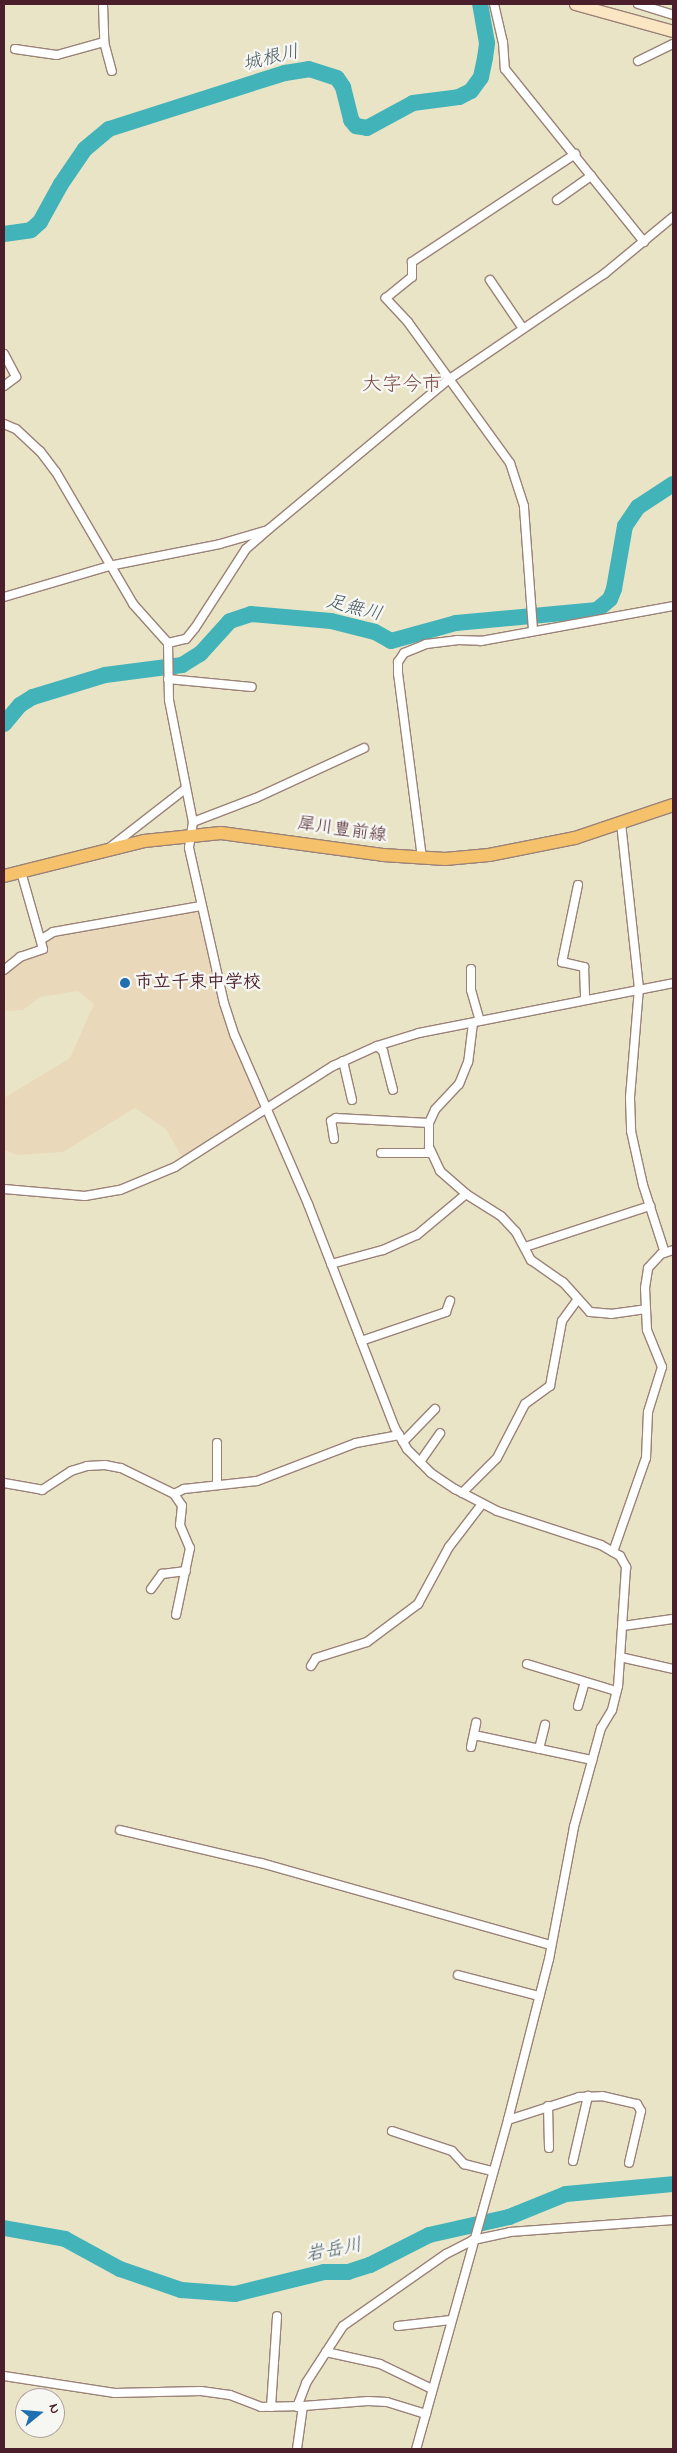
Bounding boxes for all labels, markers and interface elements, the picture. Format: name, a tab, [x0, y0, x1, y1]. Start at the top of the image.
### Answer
water label: 城根川	[241, 41, 301, 77]
district label: 大字今市	[362, 373, 442, 397]
water label: 足無川	[324, 591, 384, 627]
street label: 犀川豊前線	[296, 814, 388, 848]
place label: 市立千束中学校	[135, 972, 261, 994]
marker: 市立千束中学校	[119, 977, 131, 989]
water label: 岩岳川	[304, 2234, 364, 2268]
north arrow	[15, 2388, 65, 2438]
text: N	[42, 2401, 65, 2416]

